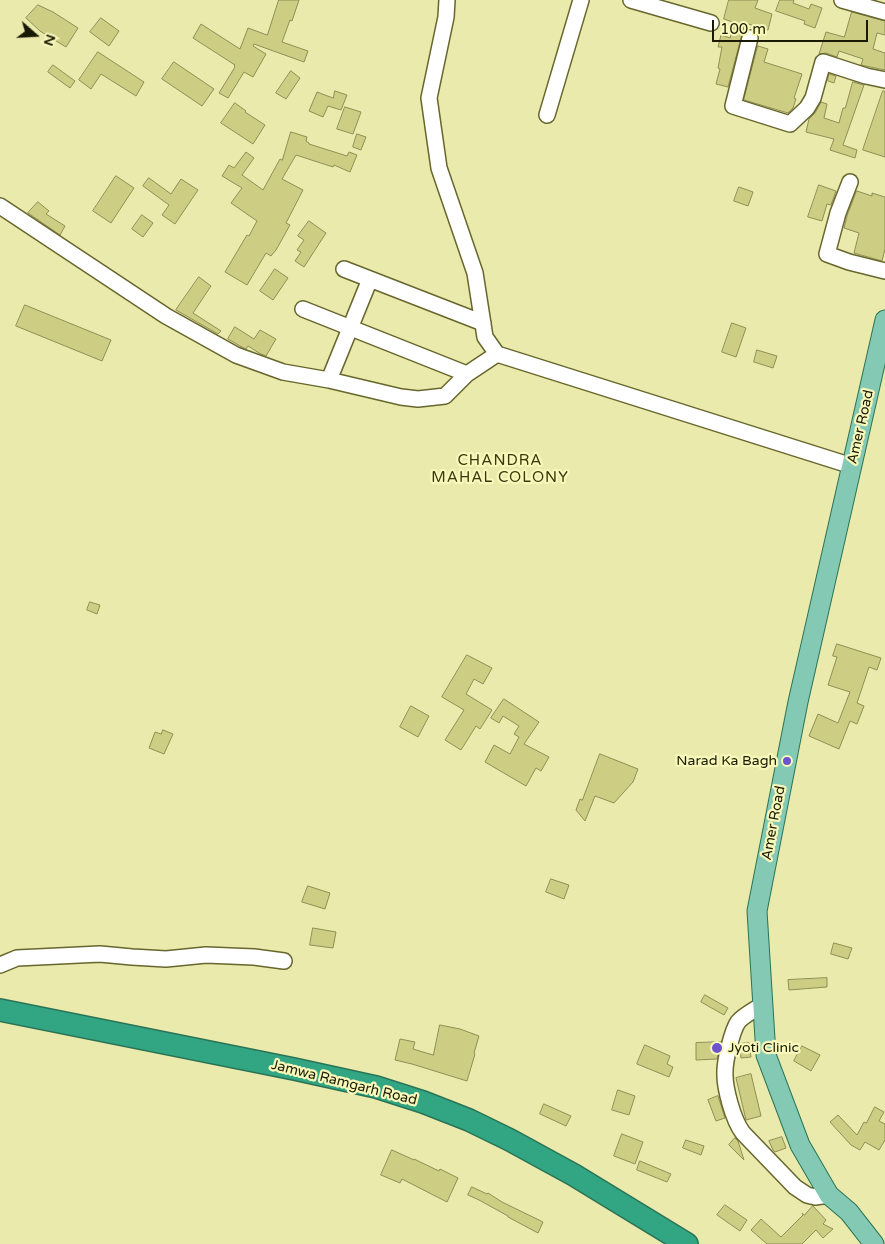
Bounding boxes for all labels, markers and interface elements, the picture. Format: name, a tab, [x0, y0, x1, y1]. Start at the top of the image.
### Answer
north arrow	[10, 10, 60, 60]
scale bar	[715, 10, 871, 42]
text: 100 m	[720, 20, 766, 38]
text: N	[40, 32, 60, 48]
street label: Amer Road	[844, 388, 878, 466]
district label: CHANDRA MAHAL COLONY	[430, 452, 570, 487]
place label: Narad Ka Bagh	[676, 753, 777, 769]
marker: Narad Ka Bagh	[781, 755, 793, 767]
street label: Amer Road	[759, 784, 789, 862]
place label: Jyoti Clinic	[728, 1040, 799, 1056]
marker: Jyoti Clinic	[710, 1041, 724, 1055]
street label: Jamwa Ramgarh Road	[269, 1057, 419, 1109]

